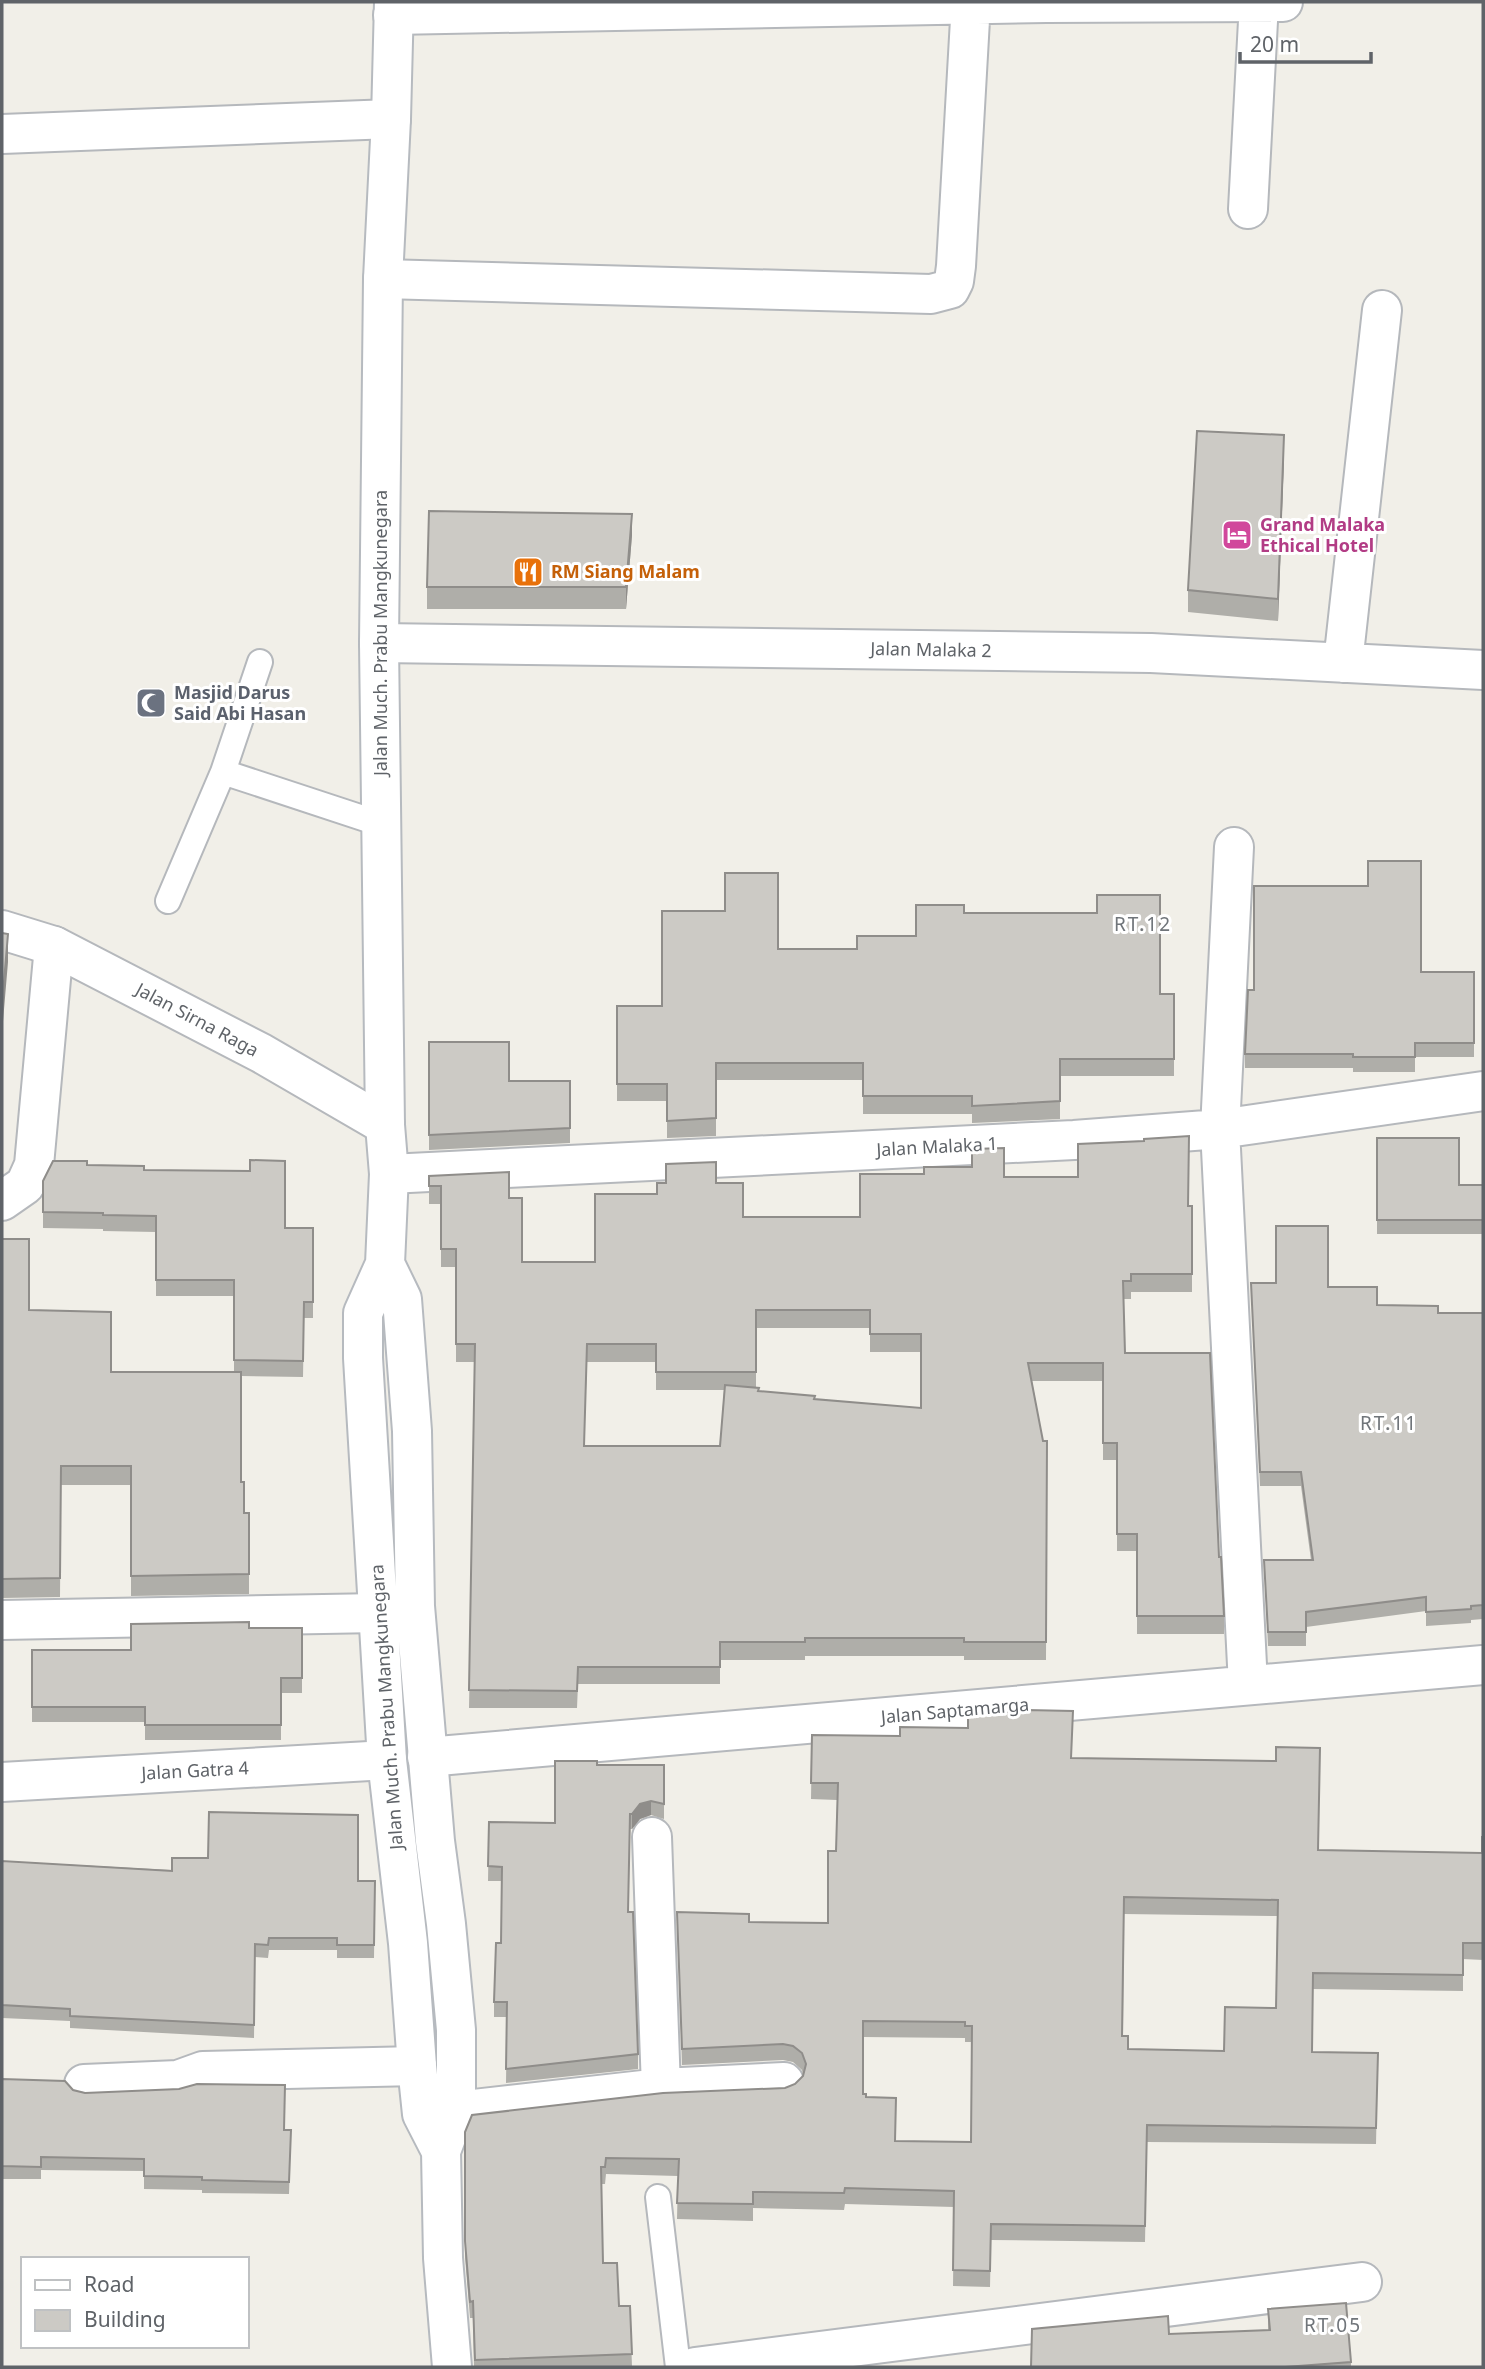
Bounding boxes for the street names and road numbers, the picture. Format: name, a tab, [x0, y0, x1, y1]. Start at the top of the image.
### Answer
street label: Jalan Much. Prabu Mangkunegara	[368, 490, 392, 778]
street label: Jalan Malaka 2	[868, 636, 992, 662]
street label: Jalan Sirna Raga	[130, 976, 263, 1062]
street label: Jalan Malaka 1	[874, 1131, 998, 1161]
street label: Jalan Much. Prabu Mangkunegara	[364, 1563, 408, 1853]
street label: Jalan Saptamarga	[878, 1692, 1030, 1729]
street label: Jalan Gatra 4	[139, 1755, 249, 1785]

